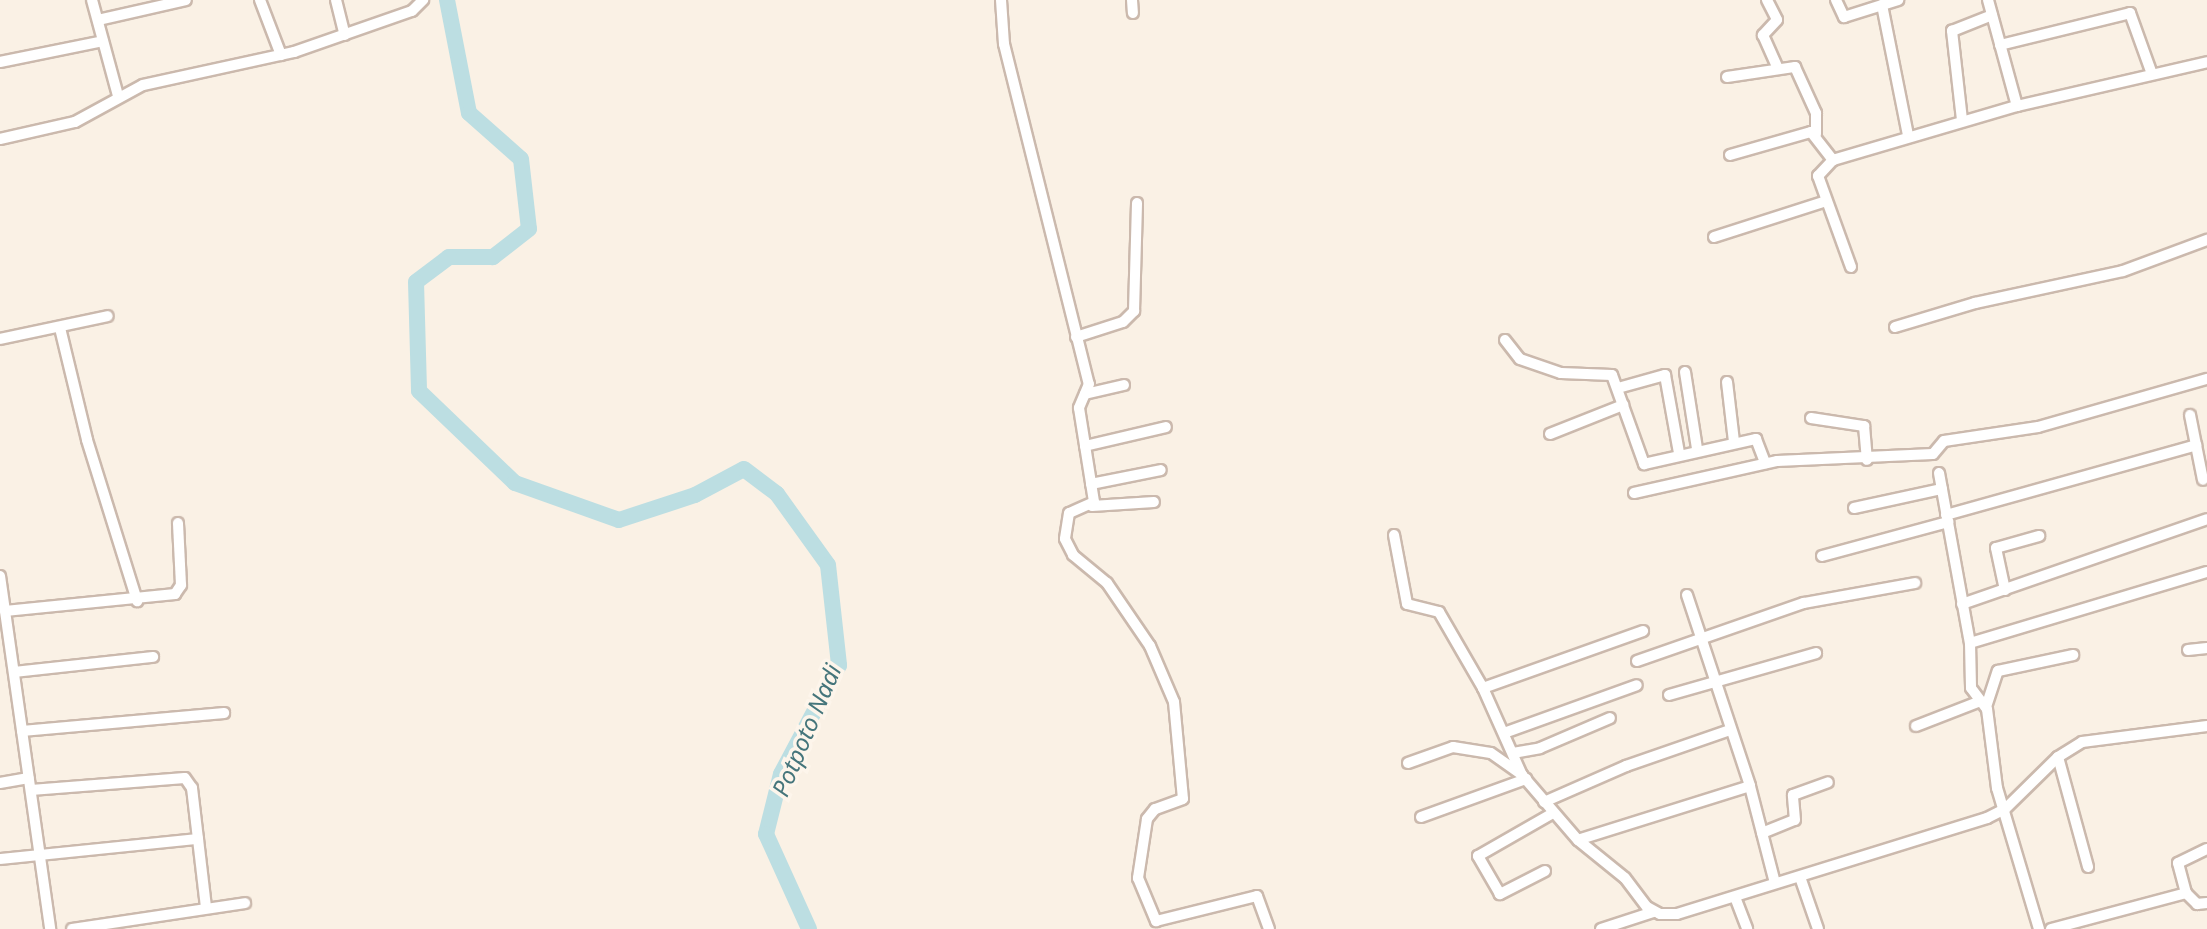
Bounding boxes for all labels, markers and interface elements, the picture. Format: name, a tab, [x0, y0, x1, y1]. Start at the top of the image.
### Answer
water label: Potpoto Nadi	[765, 660, 847, 800]

